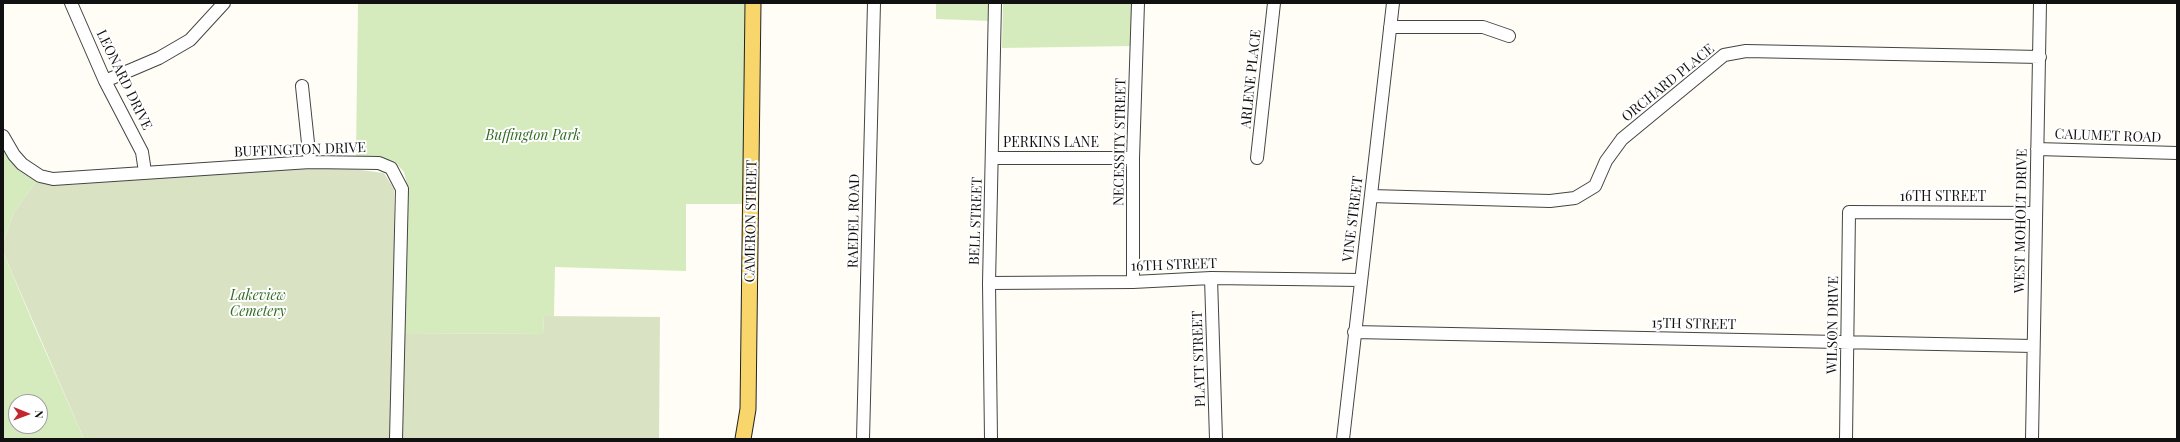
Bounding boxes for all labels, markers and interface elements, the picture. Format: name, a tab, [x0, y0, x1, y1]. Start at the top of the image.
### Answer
street label: LEONARD DRIVE	[93, 27, 155, 133]
street label: ARLENE PLACE	[1237, 29, 1265, 129]
street label: ORCHARD PLACE	[1618, 41, 1718, 125]
street label: NECESSITY STREET	[1110, 78, 1130, 206]
street label: CALUMET ROAD	[2054, 126, 2162, 146]
park label: Buffington Park	[485, 128, 581, 144]
street label: PERKINS LANE	[1003, 135, 1099, 151]
street label: BUFFINGTON DRIVE	[234, 139, 366, 161]
street label: WEST MOHOLT DRIVE	[2011, 149, 2031, 293]
street label: CAMERON STREET	[742, 160, 760, 282]
street label: RAEDEL ROAD	[845, 174, 863, 268]
street label: VINE STREET	[1339, 175, 1367, 263]
street label: BELL STREET	[966, 177, 986, 265]
street label: 16TH STREET	[1900, 189, 1986, 205]
street label: 16TH STREET	[1131, 255, 1217, 275]
street label: WILSON DRIVE	[1824, 276, 1842, 374]
park label: Lakeview Cemetery	[230, 288, 286, 320]
street label: PLATT STREET	[1189, 310, 1209, 408]
street label: 15TH STREET	[1652, 315, 1736, 333]
north arrow	[8, 394, 48, 434]
text: N	[32, 410, 47, 418]

